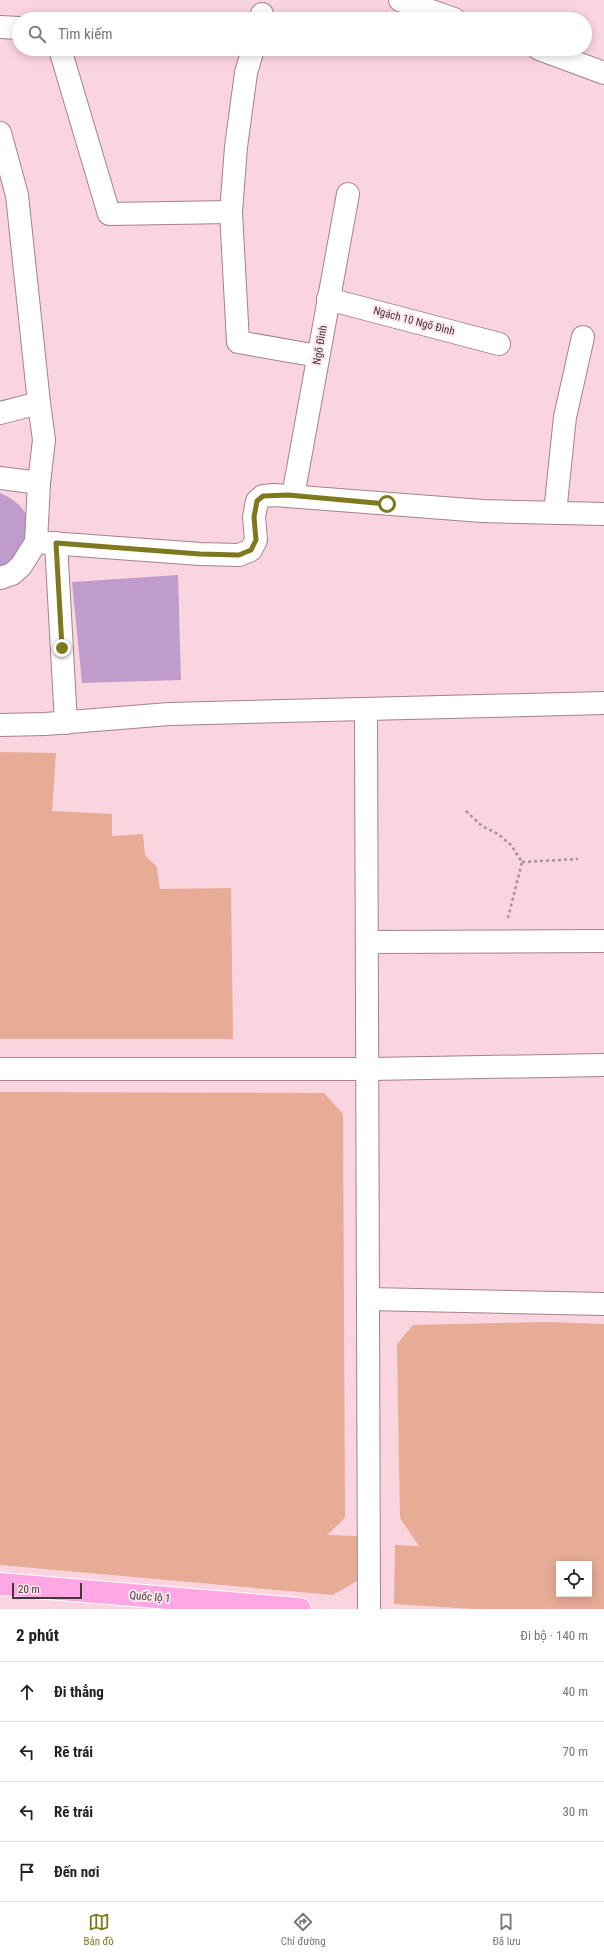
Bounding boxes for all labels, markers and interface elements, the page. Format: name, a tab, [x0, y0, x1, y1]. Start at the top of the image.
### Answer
search box	[12, 12, 592, 56]
icon: search	[26, 23, 48, 45]
text: Tìm kiếm	[58, 25, 113, 43]
street label: Ngách 10 Ngõ Đình	[372, 304, 456, 338]
street label: Ngõ Đình	[310, 324, 330, 366]
route start	[378, 495, 396, 513]
route end	[53, 639, 71, 657]
map controls	[556, 1561, 592, 1597]
button: locate	[556, 1561, 592, 1597]
scale bar	[12, 1581, 82, 1600]
text: 20 m	[18, 1583, 40, 1596]
street label: Quốc lộ 1	[129, 1589, 171, 1605]
text: 2 phút	[16, 1625, 59, 1645]
text: Đi bộ · 140 m	[520, 1628, 588, 1643]
icon: ahead	[16, 1681, 38, 1703]
text: Đi thẳng	[54, 1683, 104, 1701]
text: 40 m	[562, 1684, 588, 1699]
icon: left	[16, 1741, 38, 1763]
text: Rẽ trái	[54, 1743, 93, 1761]
text: 70 m	[562, 1744, 588, 1759]
icon: left	[16, 1801, 38, 1823]
text: Rẽ trái	[54, 1803, 93, 1821]
text: 30 m	[562, 1804, 588, 1819]
icon: arrive	[16, 1861, 38, 1883]
text: Đến nơi	[54, 1863, 100, 1881]
tab: Bản đồ	[83, 1911, 114, 1948]
tab: Chỉ đường	[281, 1911, 326, 1948]
tab: Đã lưu	[492, 1911, 521, 1948]

